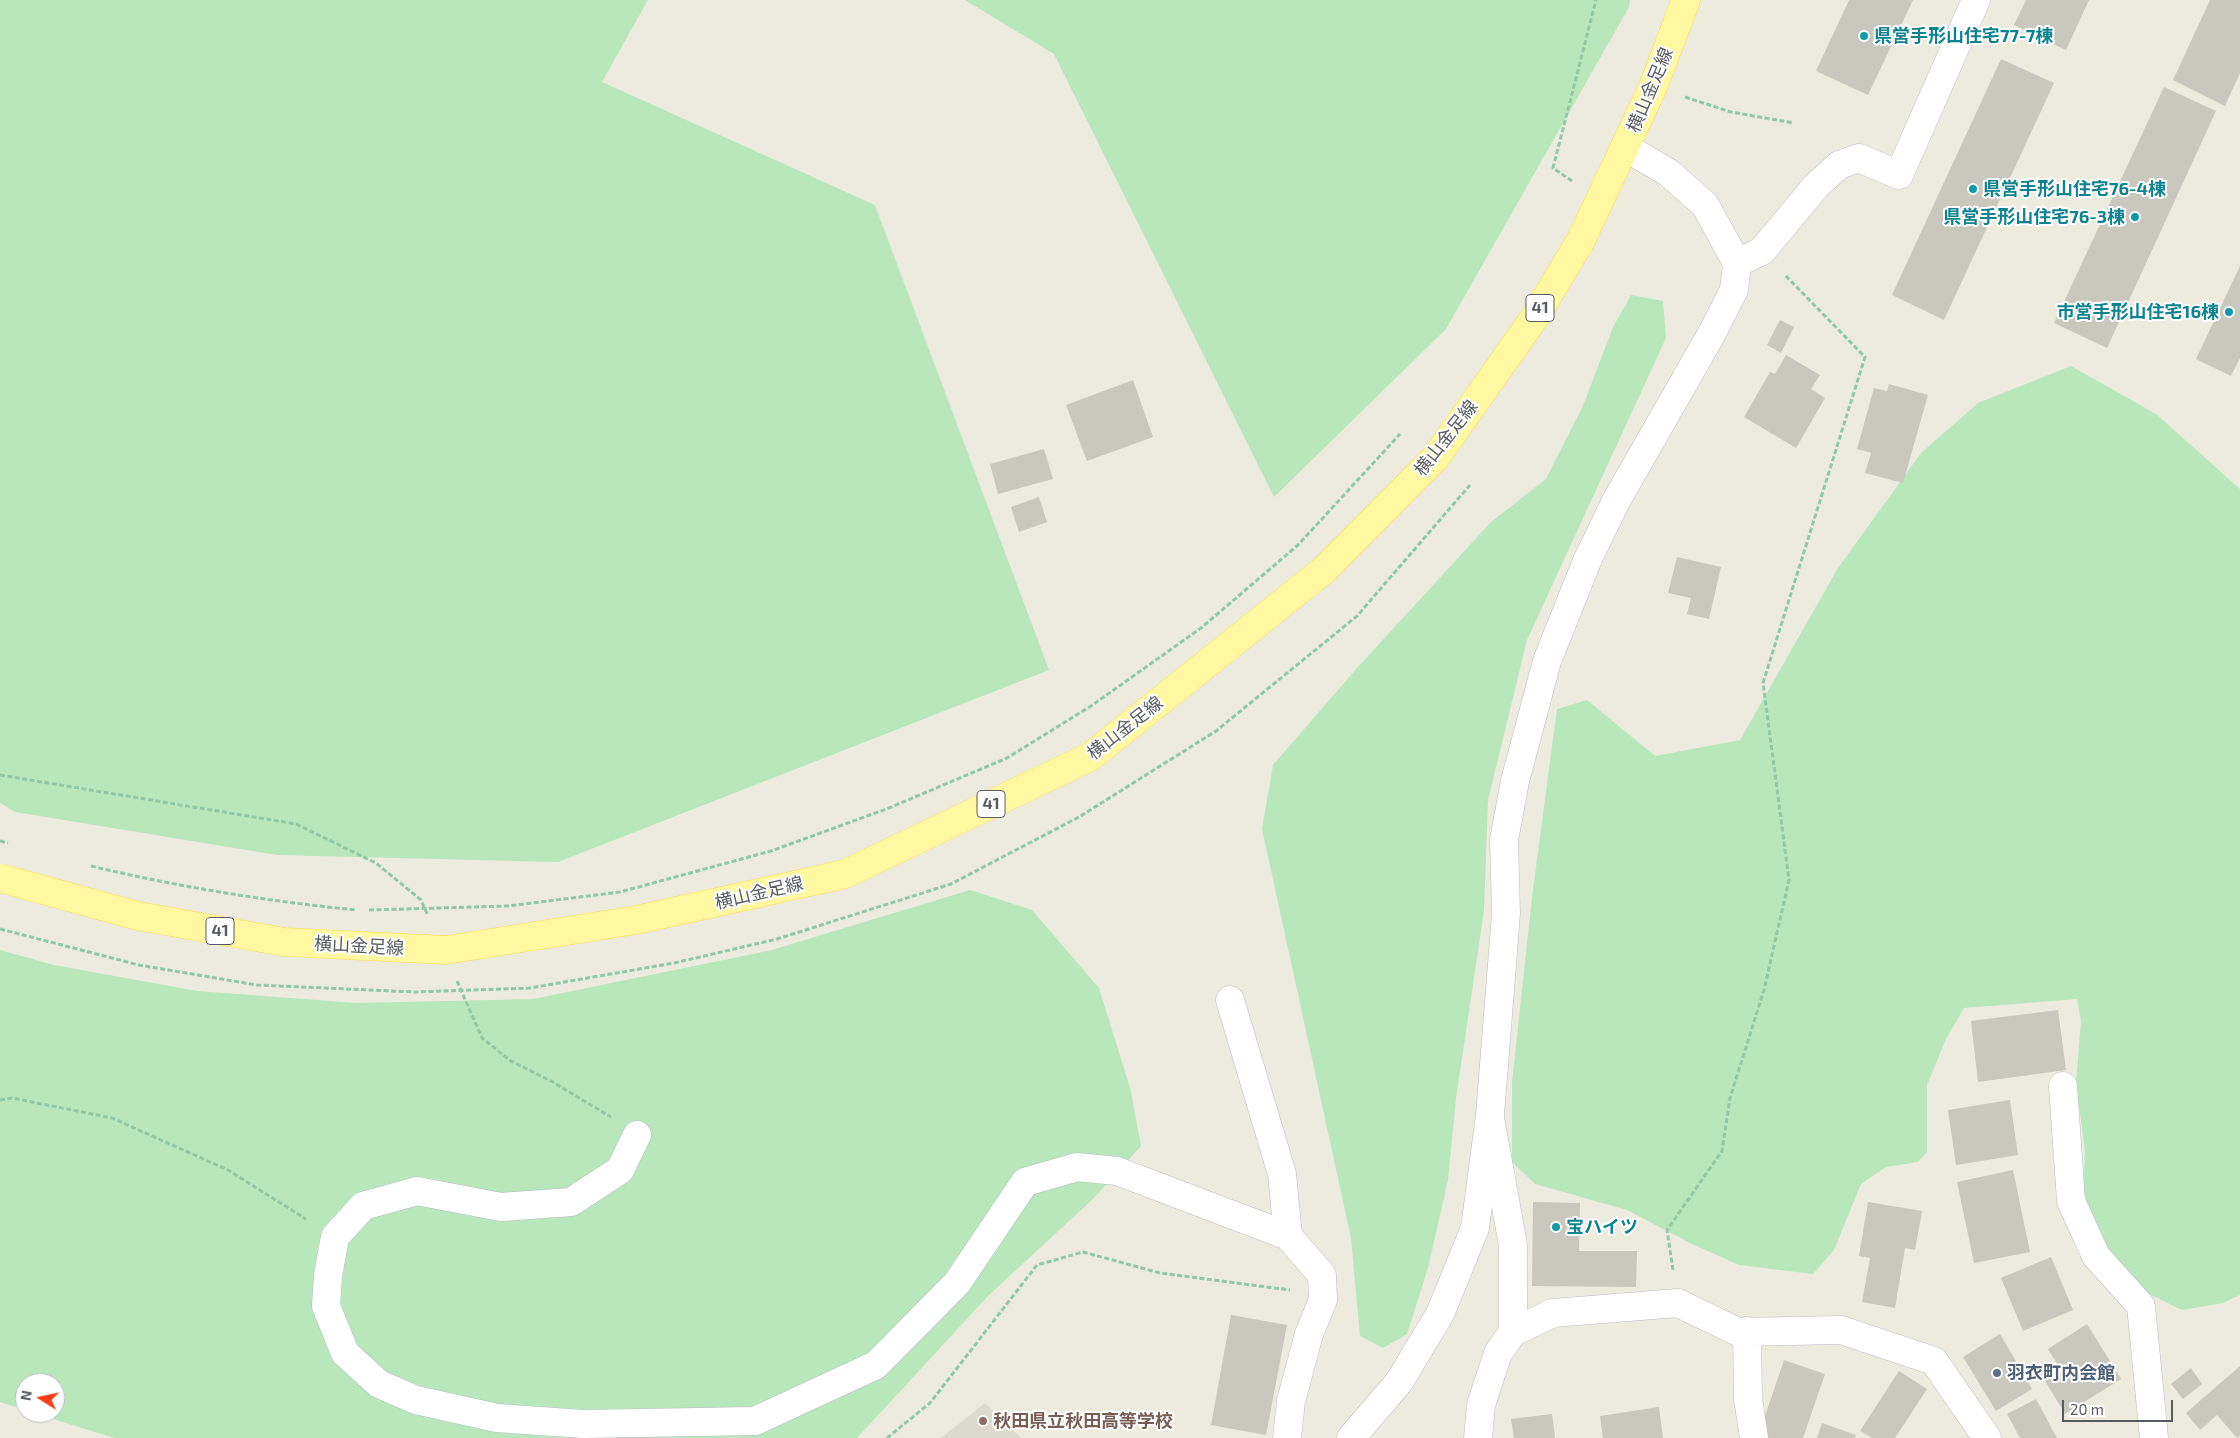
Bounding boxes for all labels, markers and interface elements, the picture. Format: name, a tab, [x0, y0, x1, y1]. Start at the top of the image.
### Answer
place label: 県営手形山住宅77-7棟	[1874, 25, 2053, 47]
marker: 県営手形山住宅77-7棟	[1858, 30, 1870, 42]
street label: 横山金足線	[1622, 44, 1678, 136]
place label: 県営手形山住宅76-4棟	[1983, 178, 2166, 200]
marker: 県営手形山住宅76-4棟	[1967, 183, 1979, 195]
place label: 県営手形山住宅76-3棟	[1943, 206, 2125, 228]
marker: 県営手形山住宅76-3棟	[2129, 211, 2141, 223]
road number: 41	[1526, 294, 1554, 322]
place label: 市営手形山住宅16棟	[2057, 301, 2219, 323]
marker: 市営手形山住宅16棟	[2223, 306, 2235, 318]
street label: 横山金足線	[1410, 396, 1482, 480]
street label: 横山金足線	[1083, 692, 1167, 764]
road number: 41	[977, 791, 1005, 818]
street label: 横山金足線	[713, 872, 805, 914]
road number: 41	[206, 918, 234, 944]
street label: 横山金足線	[313, 933, 405, 959]
place label: 宝ハイツ	[1566, 1216, 1638, 1238]
marker: 宝ハイツ	[1550, 1221, 1562, 1233]
place label: 羽衣町内会館	[2007, 1362, 2115, 1384]
marker: 羽衣町内会館	[1991, 1367, 2003, 1379]
north arrow	[15, 1373, 65, 1423]
text: N	[16, 1389, 35, 1402]
scale bar	[2065, 1390, 2176, 1422]
text: 20 m	[2070, 1400, 2104, 1418]
place label: 秋田県立秋田高等学校	[993, 1410, 1173, 1432]
marker: 秋田県立秋田高等学校	[977, 1415, 989, 1427]

